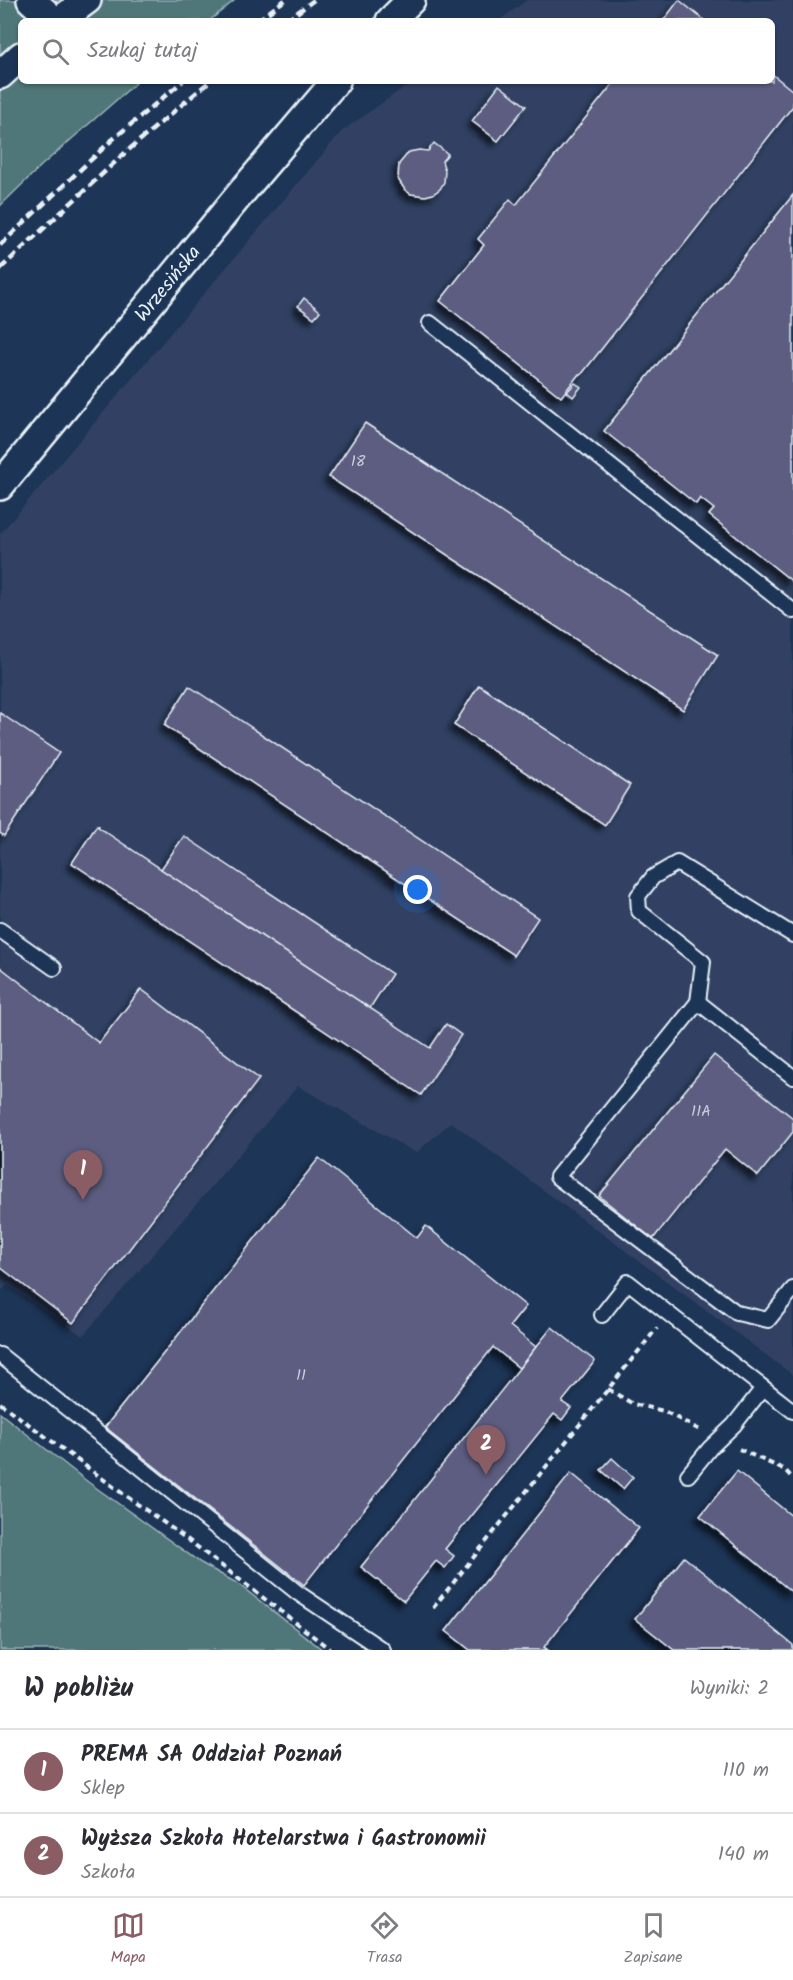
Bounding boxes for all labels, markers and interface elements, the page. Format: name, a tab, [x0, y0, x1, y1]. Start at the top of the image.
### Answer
search box	[18, 18, 775, 84]
text: Szukaj tutaj	[87, 34, 198, 69]
icon: search	[39, 35, 72, 68]
street label: Wrzesińska	[127, 239, 210, 330]
house number: 18	[351, 449, 366, 474]
your location	[403, 875, 432, 904]
house number: 11A	[691, 1099, 711, 1124]
pin: 1	[64, 1150, 103, 1200]
house number: 11	[296, 1363, 306, 1388]
pin: 2	[466, 1426, 506, 1475]
text: W pobliżu	[24, 1668, 133, 1710]
text: Wyniki: 2	[690, 1673, 769, 1705]
text: PREMA SA Oddział Poznań	[81, 1738, 342, 1773]
text: 1	[40, 1755, 47, 1787]
text: 110 m	[723, 1755, 769, 1787]
text: Sklep	[81, 1773, 124, 1805]
text: Wyższa Szkoła Hotelarstwa i Gastronomii	[81, 1822, 486, 1857]
text: 2	[38, 1839, 49, 1871]
text: 140 m	[718, 1839, 769, 1871]
text: Szkoła	[81, 1857, 135, 1889]
tab: Mapa	[111, 1909, 146, 1970]
tab: Trasa	[367, 1909, 403, 1970]
tab: Zapisane	[624, 1909, 682, 1970]

